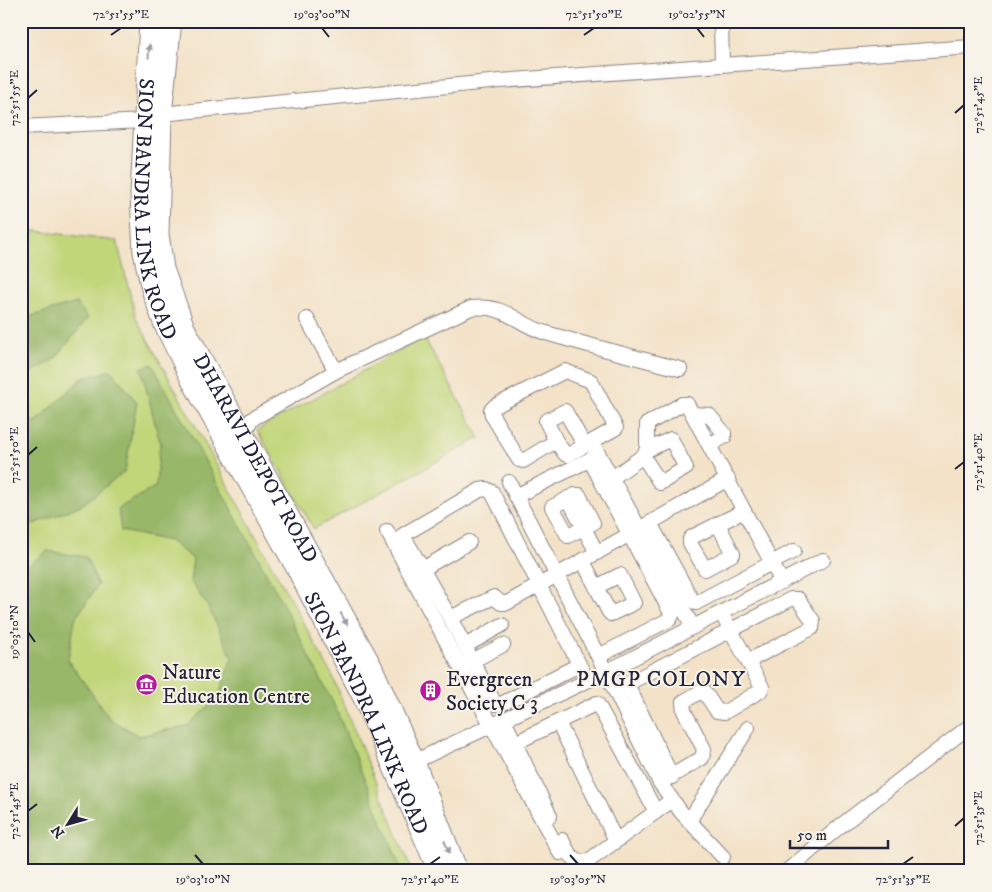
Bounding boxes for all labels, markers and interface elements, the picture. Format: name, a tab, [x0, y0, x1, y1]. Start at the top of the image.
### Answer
text: 72°51'55"E	[93, 7, 149, 22]
text: 19°03'00"N	[294, 7, 351, 22]
text: 72°51'50"E	[566, 7, 623, 22]
text: 19°02'55"N	[668, 7, 726, 22]
one-way arrow	[145, 43, 153, 59]
text: 72°51'55"E	[7, 70, 22, 126]
text: 72°51'45"E	[971, 76, 986, 133]
street label: SION BANDRA LINK ROAD	[127, 78, 182, 345]
street label: DHARAVI DEPOT ROAD	[187, 349, 323, 567]
text: 72°51'50"E	[7, 426, 22, 483]
text: 72°51'40"E	[971, 433, 986, 491]
street label: SION BANDRA LINK ROAD	[298, 588, 434, 839]
text: 19°03'10"N	[7, 604, 22, 659]
one-way arrow	[340, 613, 349, 626]
place label: Nature Education Centre	[162, 660, 310, 710]
district label: PMGP COLONY	[576, 666, 746, 693]
place label: Evergreen Society C 3	[446, 667, 538, 717]
museum icon: Nature Education Centre	[134, 672, 158, 696]
building icon: Evergreen Society C 3	[418, 679, 442, 703]
text: 72°51'45"E	[7, 782, 22, 839]
text: 72°51'35"E	[971, 790, 986, 845]
north arrow	[42, 800, 92, 850]
scale bar	[790, 817, 887, 849]
text: N	[47, 821, 69, 841]
text: 50 m	[797, 826, 827, 845]
one-way arrow	[443, 840, 451, 854]
text: 19°03'10"N	[176, 872, 231, 887]
text: 72°51'40"E	[401, 872, 459, 887]
text: 19°03'05"N	[550, 872, 606, 887]
text: 72°51'35"E	[876, 872, 931, 887]

